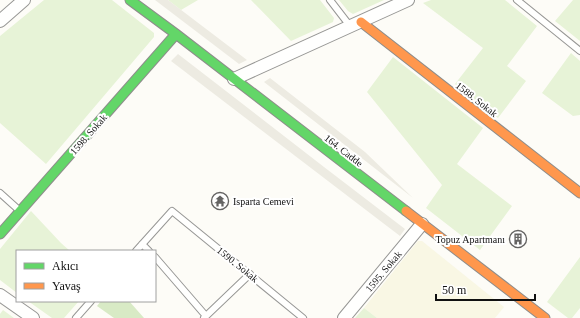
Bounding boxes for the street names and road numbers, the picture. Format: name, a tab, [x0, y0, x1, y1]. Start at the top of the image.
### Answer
street label: 1588. Sokak	[454, 80, 500, 119]
street label: 1598. Sokak	[68, 112, 109, 157]
street label: 164. Cadde	[322, 132, 365, 169]
street label: 1590. Sokak	[215, 244, 261, 284]
street label: 1595. Sokak	[363, 249, 404, 294]

